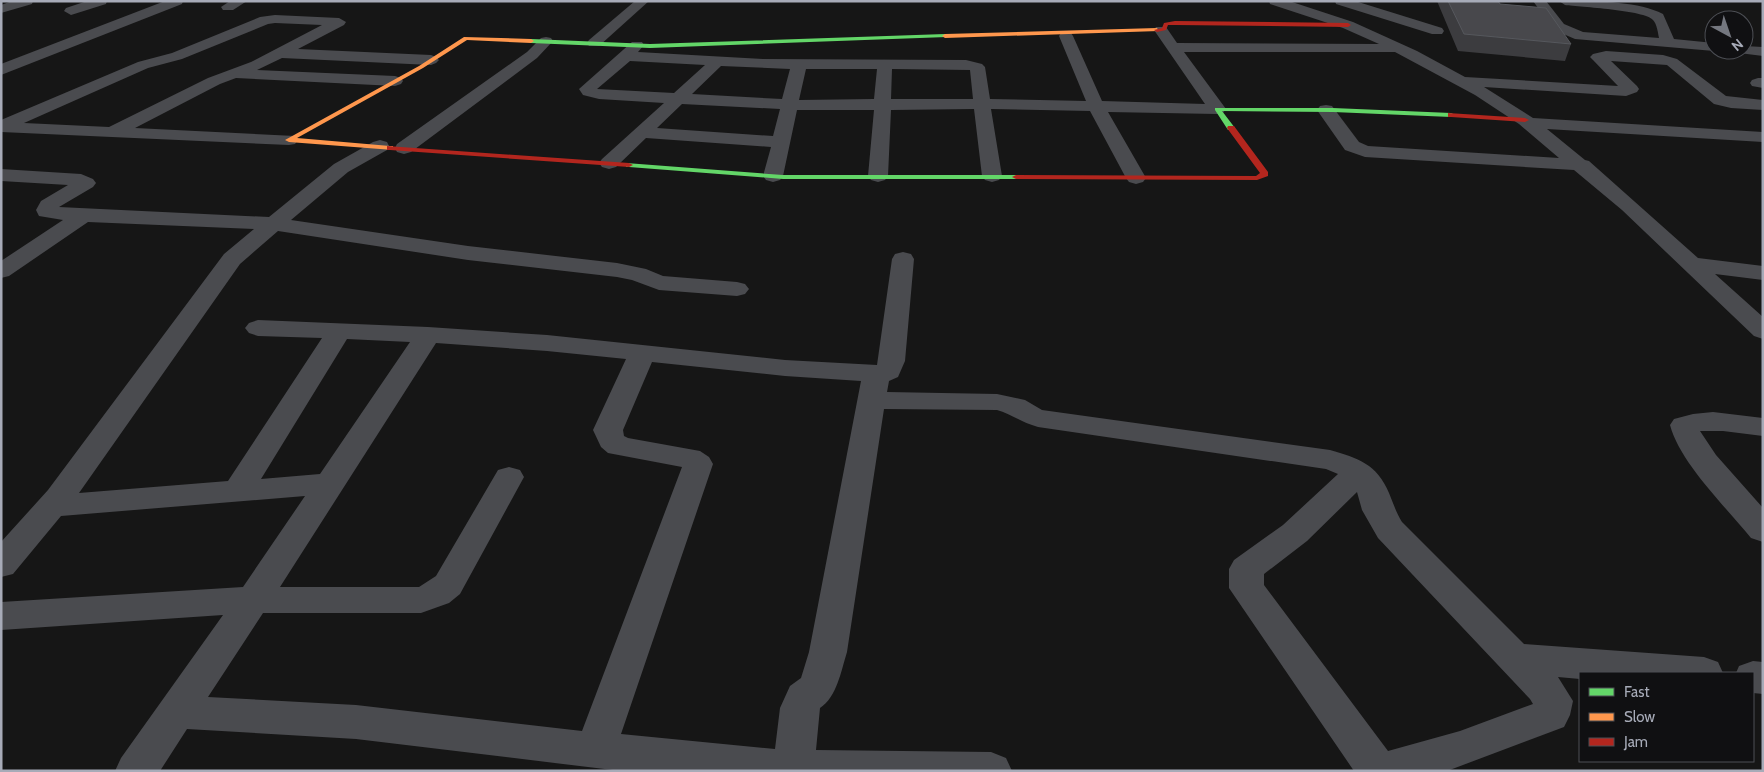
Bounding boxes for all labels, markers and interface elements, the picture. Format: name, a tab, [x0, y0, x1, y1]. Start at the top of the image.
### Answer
north arrow	[1704, 10, 1754, 60]
text: N	[1728, 35, 1747, 55]
legend	[1579, 672, 1754, 762]
text: Fast	[1624, 683, 1649, 701]
text: Slow	[1624, 708, 1655, 726]
text: Jam	[1623, 733, 1648, 751]

